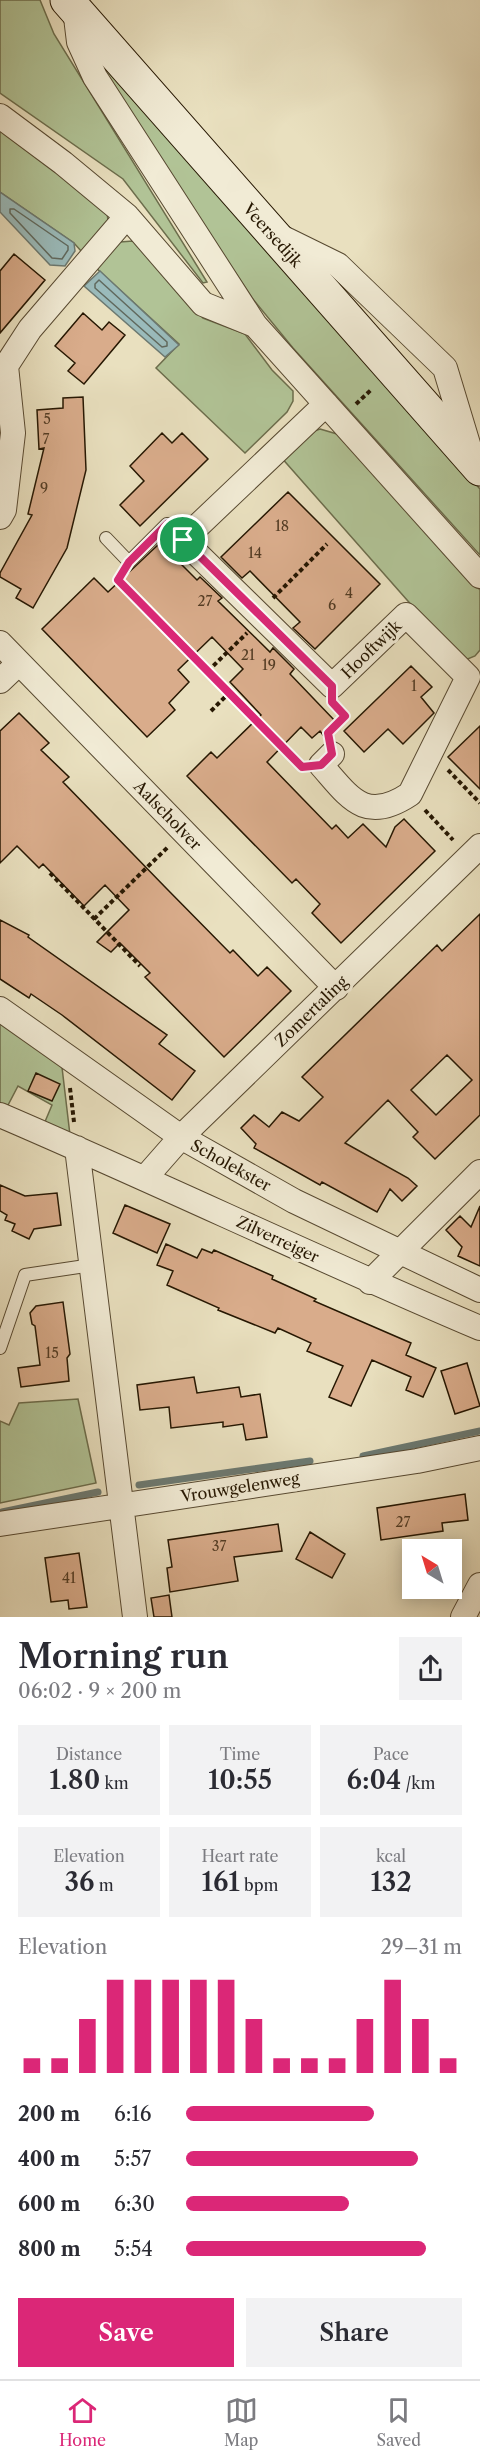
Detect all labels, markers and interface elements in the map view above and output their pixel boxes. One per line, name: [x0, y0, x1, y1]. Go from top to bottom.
street label: Veersedijk: [238, 198, 307, 272]
house number: 5: [43, 410, 51, 428]
house number: 7: [43, 430, 50, 448]
house number: 9: [40, 479, 48, 497]
pin: [157, 514, 208, 565]
house number: 18: [275, 517, 289, 535]
icon: arrive: [166, 523, 199, 556]
house number: 14: [248, 544, 262, 562]
house number: 4: [345, 584, 353, 602]
house number: 27: [198, 592, 213, 610]
house number: 6: [328, 596, 336, 614]
street label: Hooftwijk: [337, 615, 406, 683]
house number: 21: [241, 646, 255, 664]
house number: 19: [262, 656, 276, 674]
house number: 1: [411, 677, 417, 695]
street label: Aalscholver: [129, 775, 206, 854]
street label: Zomertaling: [270, 971, 352, 1051]
street label: Scholekster: [187, 1135, 275, 1195]
street label: Zilverreiger: [234, 1211, 323, 1267]
house number: 15: [45, 1344, 59, 1362]
street label: Vrouwgelenweg: [178, 1468, 301, 1506]
house number: 27: [396, 1513, 411, 1531]
house number: 37: [212, 1537, 226, 1555]
north arrow: [402, 1539, 462, 1599]
map controls: [402, 1539, 462, 1599]
house number: 41: [62, 1569, 76, 1587]
text: Morning run: [18, 1636, 229, 1677]
button: share: [399, 1637, 462, 1700]
text: 06:02 · 9 × 200 m: [18, 1679, 181, 1703]
text: Distance: [56, 1744, 122, 1764]
text: Time: [220, 1744, 260, 1764]
text: Pace: [373, 1744, 409, 1764]
text: 1.80: [49, 1764, 100, 1796]
text: 10:55: [208, 1764, 272, 1796]
text: 6:04: [346, 1764, 401, 1796]
text: km: [100, 1773, 129, 1793]
text: /km: [401, 1773, 436, 1793]
text: Elevation: [53, 1846, 125, 1866]
text: Heart rate: [201, 1846, 279, 1866]
text: kcal: [376, 1846, 406, 1866]
text: 36: [64, 1866, 94, 1898]
text: 161: [202, 1866, 240, 1898]
text: 132: [370, 1866, 412, 1898]
text: m: [94, 1875, 114, 1895]
text: bpm: [240, 1875, 279, 1895]
text: Elevation: [18, 1935, 107, 1959]
text: 29–31 m: [381, 1935, 462, 1959]
text: 200 m: [18, 2102, 80, 2126]
text: 6:16: [114, 2102, 151, 2126]
text: 400 m: [18, 2147, 80, 2171]
text: 5:57: [114, 2147, 151, 2171]
text: 600 m: [18, 2192, 80, 2216]
text: 6:30: [114, 2192, 155, 2216]
text: 800 m: [18, 2237, 81, 2261]
text: 5:54: [114, 2237, 153, 2261]
button: Save: [18, 2298, 234, 2367]
button: Share: [246, 2298, 462, 2367]
tab: Home: [59, 2394, 106, 2450]
tab: Map: [224, 2394, 258, 2450]
tab: Saved: [377, 2394, 421, 2450]

